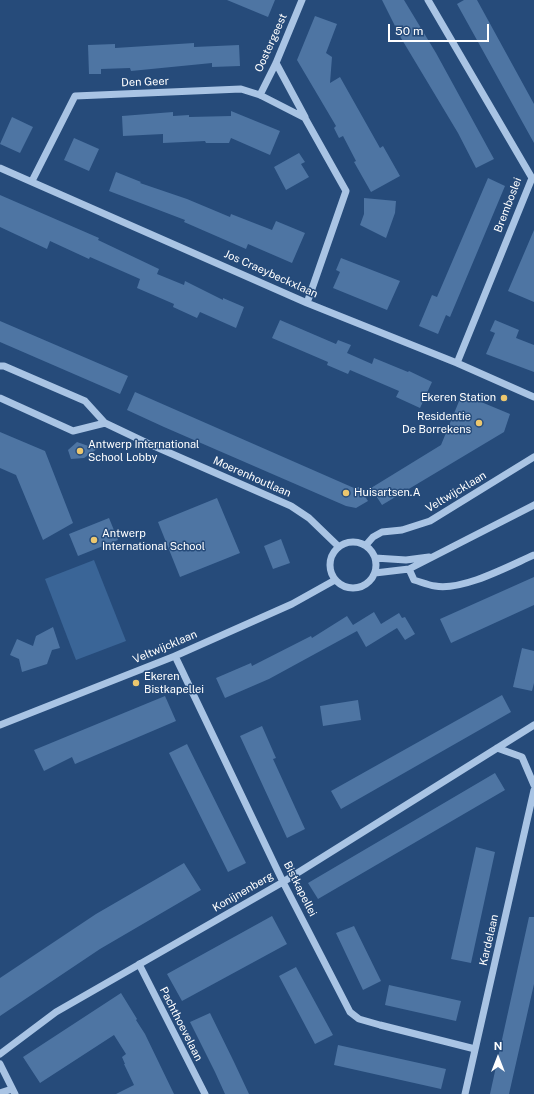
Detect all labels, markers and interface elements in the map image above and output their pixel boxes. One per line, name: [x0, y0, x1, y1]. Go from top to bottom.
street label: Oostergeest: [252, 12, 290, 74]
scale bar: [390, 16, 491, 42]
text: 50 m: [395, 24, 423, 38]
street label: Den Geer: [121, 75, 169, 89]
street label: Bremboslei: [492, 176, 524, 234]
street label: Jos Craeybeckxlaan: [222, 247, 320, 301]
place label: Ekeren Station: [421, 391, 496, 405]
marker: Ekeren Station: [499, 393, 509, 403]
place label: Residentie De Borrekens: [402, 410, 471, 436]
marker: Residentie De Borrekens: [474, 418, 484, 428]
place label: Antwerp International School Lobby: [88, 438, 199, 464]
marker: Antwerp International School Lobby: [75, 446, 85, 456]
street label: Moerenhoutlaan: [211, 454, 293, 500]
street label: Veltwijcklaan: [423, 469, 489, 515]
place label: Huisartsen.A: [354, 486, 420, 500]
marker: Huisartsen.A: [341, 488, 351, 498]
place label: Antwerp International School: [102, 527, 205, 553]
marker: Antwerp International School: [89, 535, 99, 545]
street label: Veltwijcklaan: [131, 628, 199, 666]
place label: Ekeren Bistkapellei: [144, 670, 204, 696]
marker: Ekeren Bistkapellei: [131, 678, 141, 688]
street label: Bistkapellei: [281, 859, 319, 919]
street label: Konijnenberg: [210, 869, 276, 915]
street label: Kardelaan: [477, 913, 501, 967]
street label: Pachthoevelaan: [157, 985, 205, 1063]
north arrow: [478, 1038, 518, 1078]
text: N: [494, 1040, 502, 1052]

